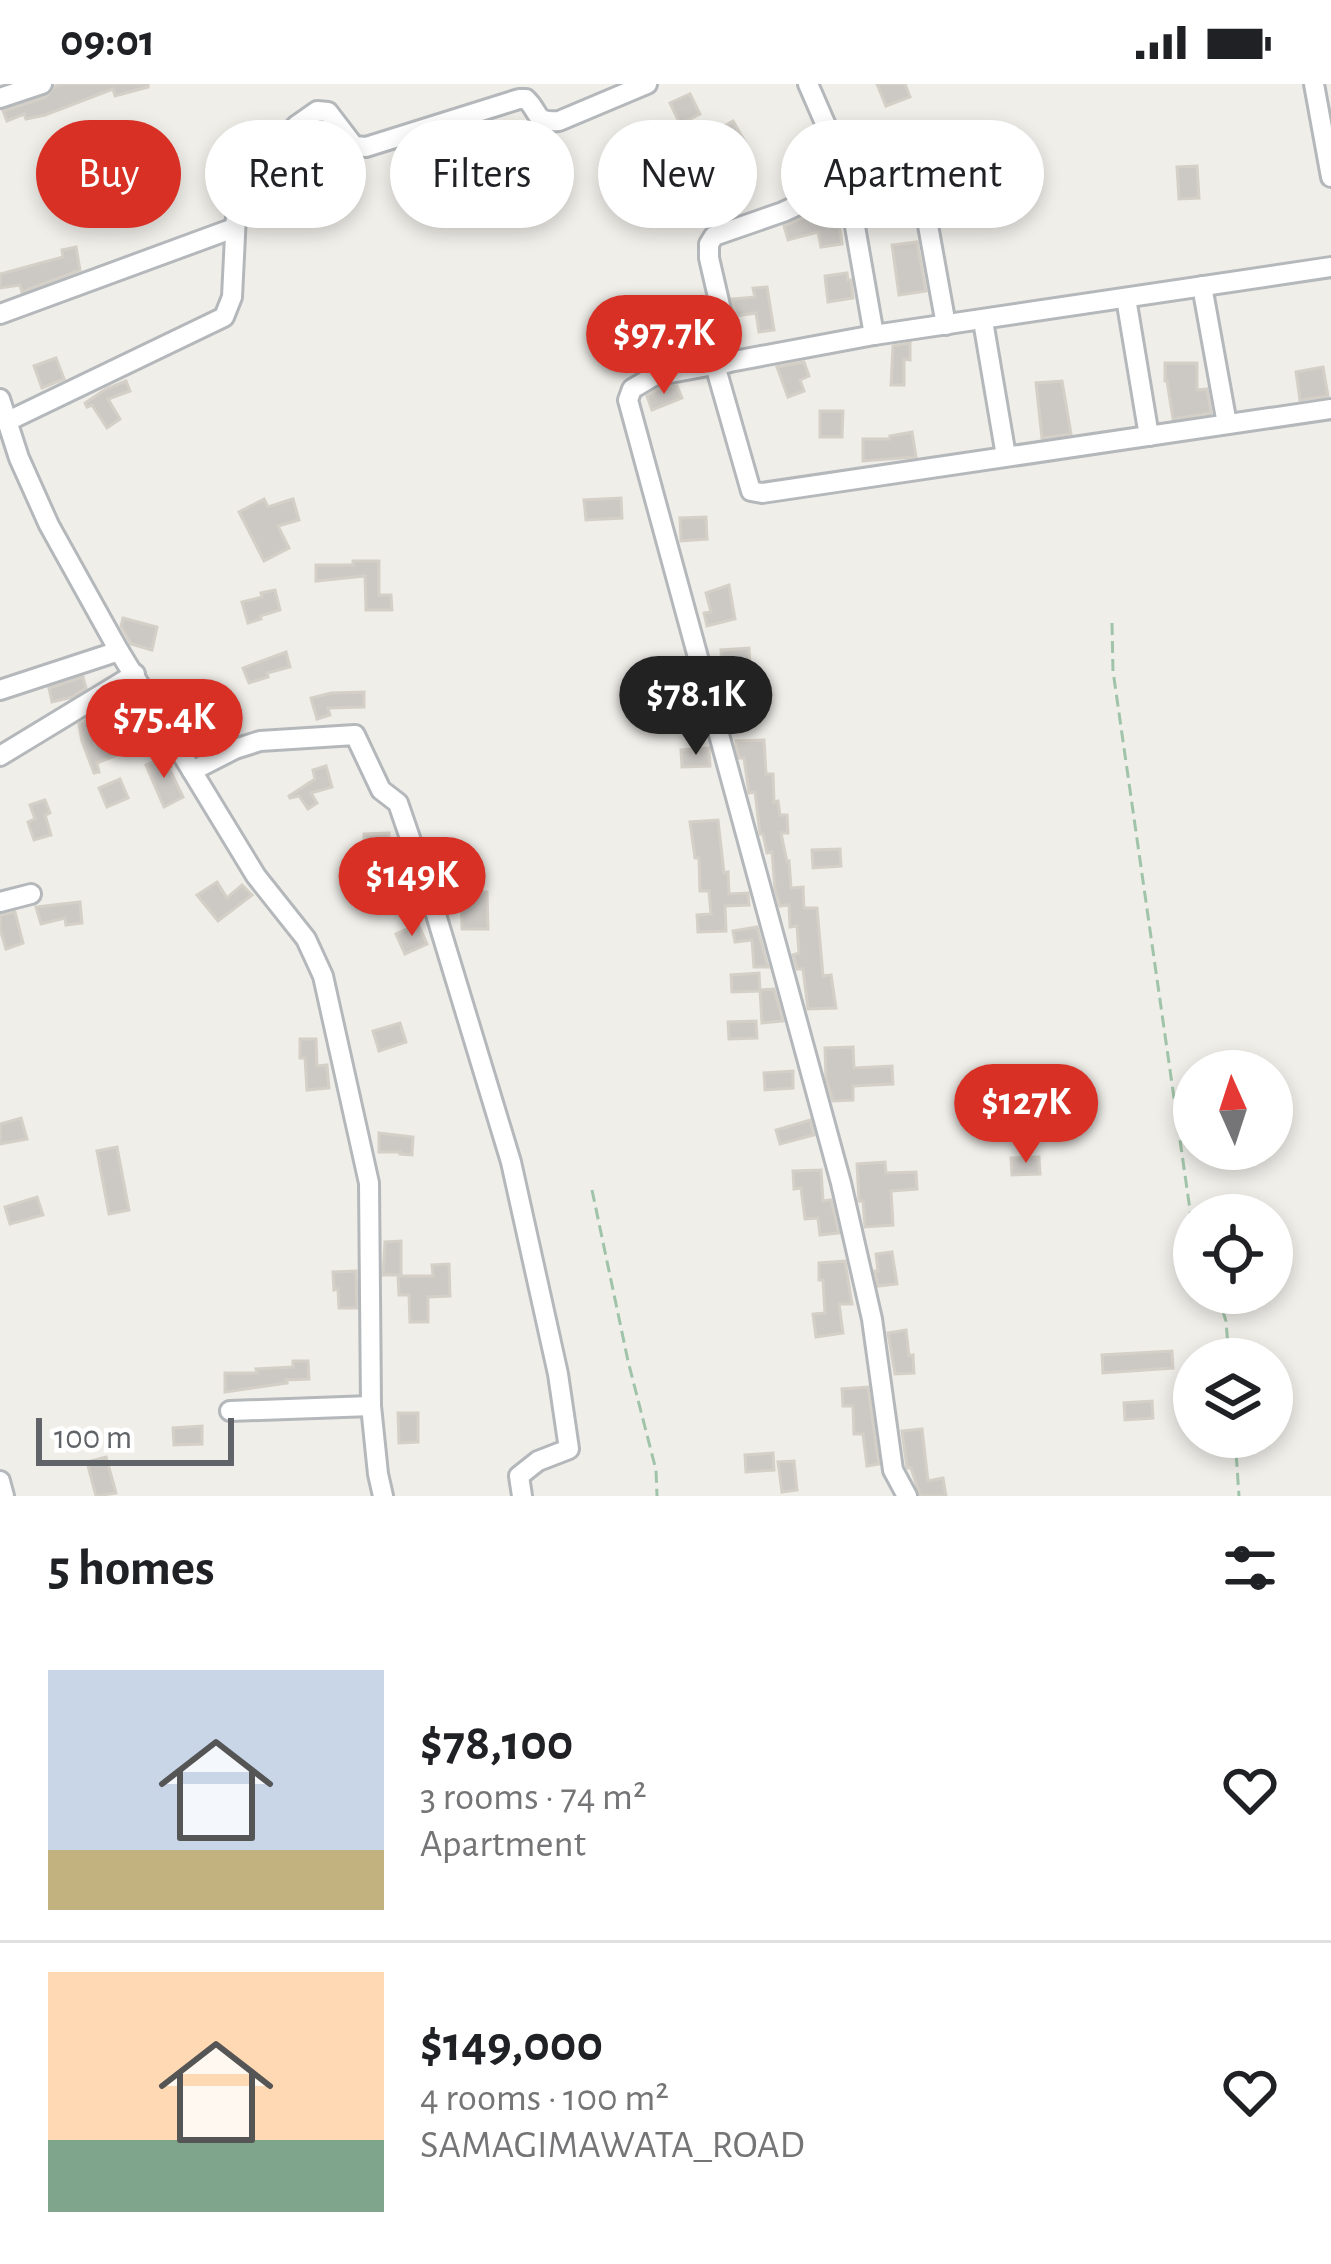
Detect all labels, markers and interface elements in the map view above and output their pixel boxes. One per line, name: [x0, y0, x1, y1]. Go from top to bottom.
text: 09:01: [60, 19, 155, 64]
chip: Buy: [36, 120, 181, 228]
chip: Rent: [205, 120, 366, 228]
chip: Filters: [390, 120, 574, 228]
chip: New: [598, 120, 757, 228]
chip: Apartment: [781, 120, 1044, 228]
pin: $97.7K: [566, 295, 762, 397]
text: $97.7K: [613, 314, 715, 353]
pin: $78.1K: [598, 656, 794, 758]
text: $78.1K: [646, 675, 746, 714]
pin: $75.4K: [66, 679, 262, 781]
text: $75.4K: [113, 698, 215, 737]
pin: $149K: [328, 837, 496, 939]
text: $149K: [366, 856, 458, 895]
north arrow: [1173, 1050, 1293, 1170]
map controls: [1173, 1050, 1293, 1458]
pin: $127K: [942, 1064, 1110, 1166]
text: $127K: [981, 1083, 1071, 1122]
button: locate: [1173, 1194, 1293, 1314]
button: layers: [1173, 1338, 1293, 1458]
scale bar: [36, 1412, 234, 1465]
text: 100 m: [54, 1422, 132, 1455]
icon: filters: [1217, 1535, 1283, 1601]
text: 5 homes: [48, 1543, 215, 1594]
icon: home: [144, 1718, 288, 1862]
text: $78,100: [420, 1718, 573, 1769]
icon: heart: [1217, 1757, 1283, 1823]
text: 3 rooms · 74 m²: [420, 1778, 647, 1817]
text: Apartment: [420, 1825, 586, 1864]
text: $149,000: [420, 2019, 603, 2070]
icon: home: [144, 2020, 288, 2164]
icon: heart: [1217, 2059, 1283, 2125]
text: 4 rooms · 100 m²: [420, 2079, 669, 2118]
text: SAMAGIMAWATA_ROAD: [420, 2126, 805, 2165]

